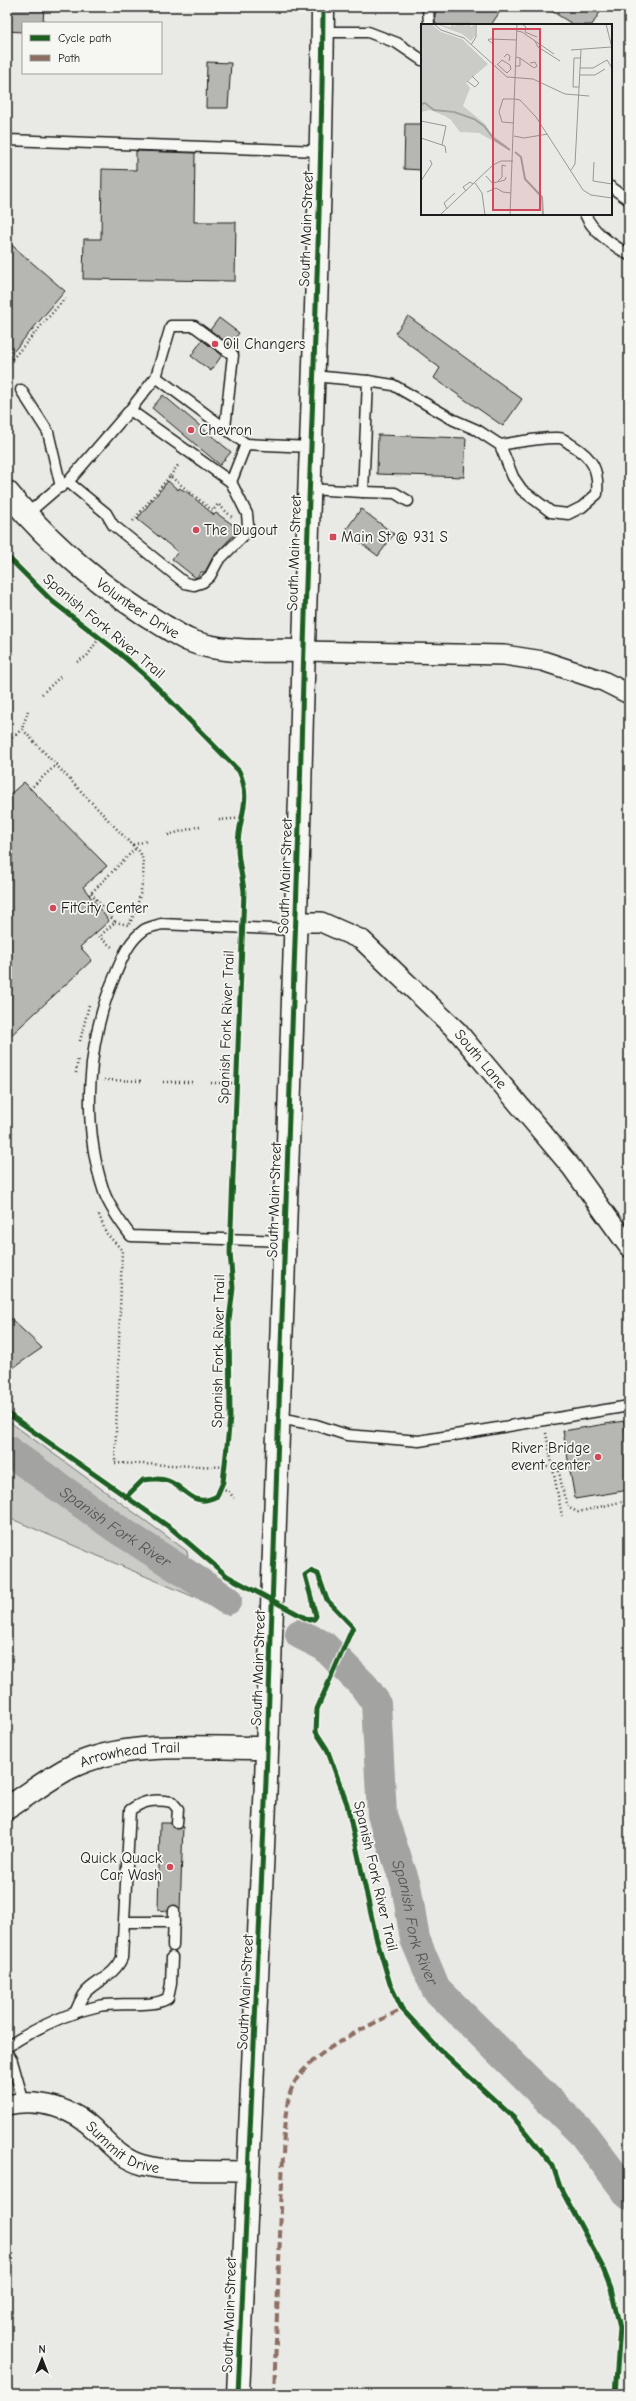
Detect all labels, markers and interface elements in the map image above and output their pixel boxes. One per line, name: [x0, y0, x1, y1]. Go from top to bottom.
legend: [22, 22, 162, 74]
inset map: [421, 24, 612, 215]
text: Cycle path: [58, 31, 111, 45]
text: Path: [58, 51, 80, 65]
street label: South Main Street: [295, 170, 317, 287]
place label: Oil Changers: [223, 335, 305, 353]
marker: Oil Changers: [210, 339, 220, 349]
place label: Chevron: [199, 421, 252, 439]
marker: Chevron: [186, 425, 196, 435]
street label: South Main Street: [283, 494, 305, 611]
place label: The Dugout: [204, 521, 278, 539]
marker: The Dugout: [191, 525, 201, 535]
place label: Main St @ 931 S: [341, 528, 448, 546]
marker: Main St @ 931 S: [328, 532, 338, 542]
street label: Spanish Fork River Trail: [39, 570, 169, 682]
street label: Volunteer Drive: [93, 574, 184, 643]
street label: South Main Street: [274, 817, 296, 934]
place label: FitCity Center: [61, 899, 148, 917]
marker: FitCity Center: [48, 903, 58, 913]
street label: Spanish Fork River Trail: [214, 950, 238, 1104]
street label: South Lane: [451, 1026, 511, 1093]
street label: South Main Street: [263, 1141, 285, 1258]
street label: Spanish Fork River Trail: [208, 1274, 228, 1428]
place label: River Bridge event center: [511, 1439, 590, 1474]
marker: River Bridge event center: [593, 1452, 603, 1462]
water label: Spanish Fork River: [56, 1483, 175, 1572]
street label: South Main Street: [247, 1609, 269, 1726]
street label: Arrowhead Trail: [77, 1738, 180, 1771]
street label: Spanish Fork River Trail: [350, 1799, 402, 1953]
place label: Quick Quack Car Wash: [80, 1849, 163, 1884]
water label: Spanish Fork River: [388, 1857, 442, 1989]
marker: Quick Quack Car Wash: [165, 1862, 175, 1872]
street label: South Main Street: [233, 1933, 257, 2050]
street label: Summit Drive: [82, 2117, 161, 2177]
street label: South Main Street: [218, 2256, 240, 2373]
north arrow: [22, 2339, 62, 2379]
text: N: [38, 2343, 46, 2356]

